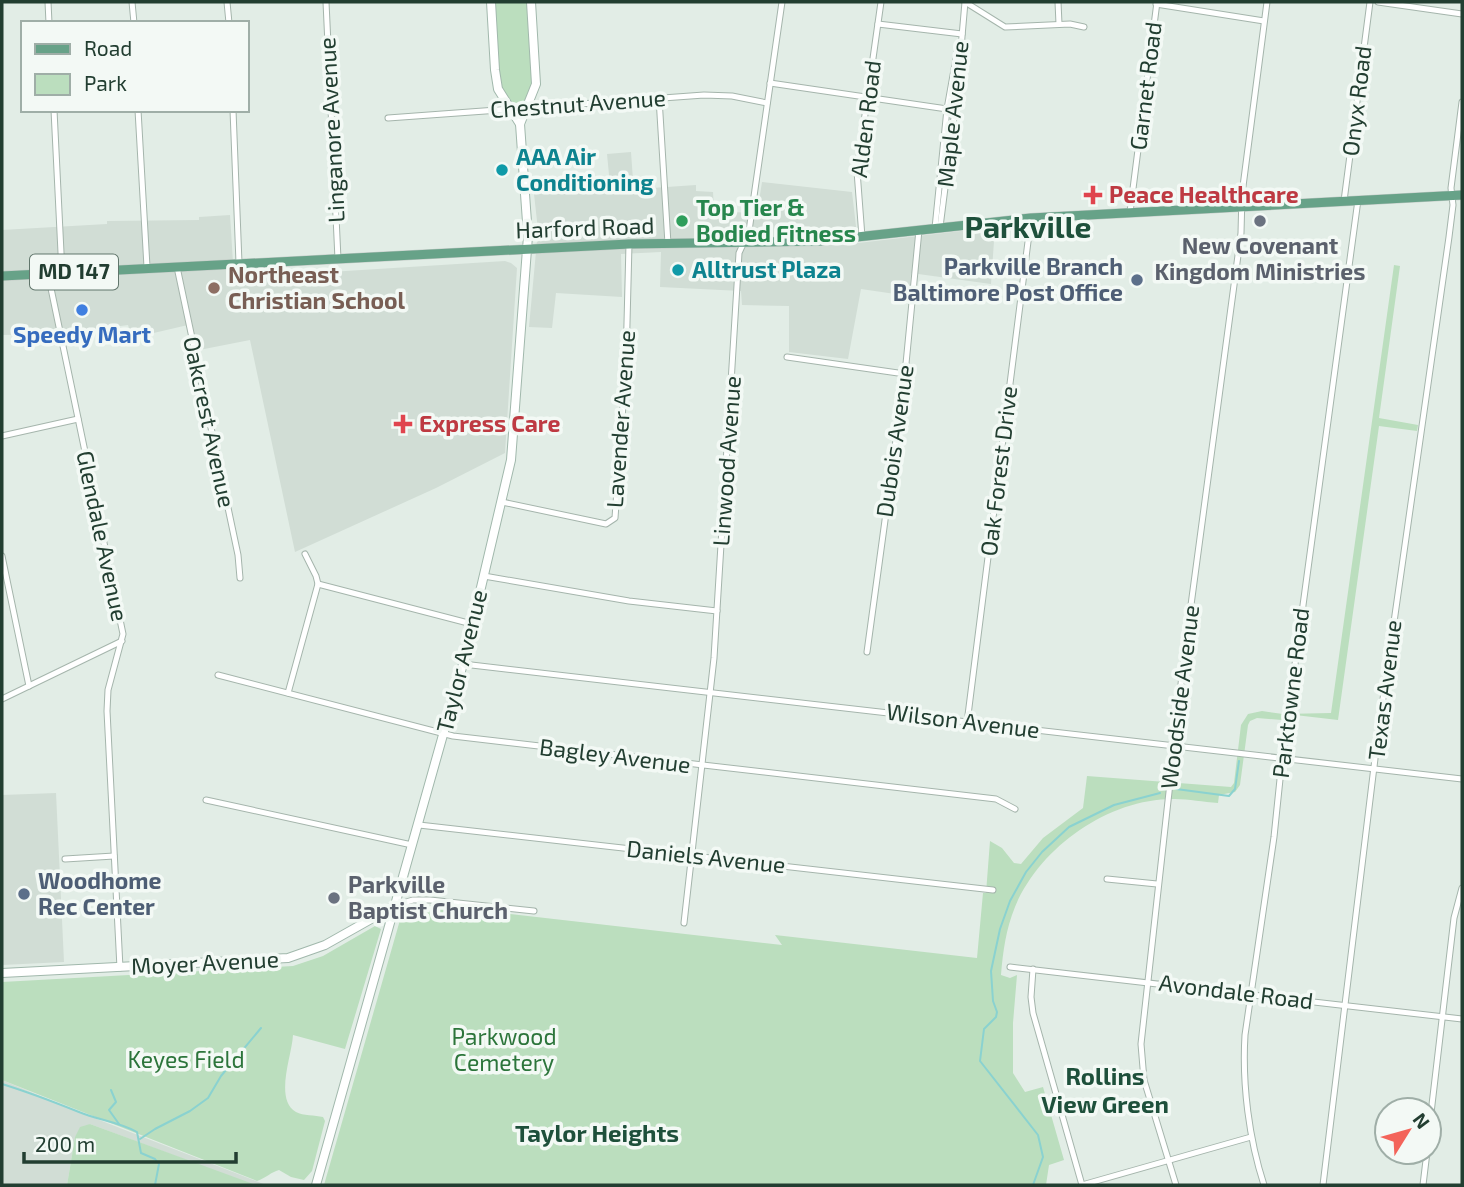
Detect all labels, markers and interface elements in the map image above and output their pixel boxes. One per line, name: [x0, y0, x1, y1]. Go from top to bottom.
street label: Garnet Road: [1123, 20, 1167, 152]
legend: [21, 21, 248, 112]
text: Road: [84, 35, 132, 60]
street label: Linganore Avenue: [312, 37, 350, 223]
street label: Maple Avenue: [930, 39, 974, 188]
street label: Onyx Road: [1335, 44, 1377, 158]
street label: Alden Road: [844, 59, 886, 179]
text: Park: [84, 70, 127, 95]
street label: Chestnut Avenue: [489, 83, 667, 123]
place label: AAA Air Conditioning: [516, 142, 654, 196]
marker: AAA Air Conditioning: [494, 162, 510, 178]
place label: Peace Healthcare: [1109, 180, 1299, 208]
marker: Peace Healthcare: [1083, 185, 1103, 205]
place label: Top Tier & Bodied Fitness: [696, 193, 856, 247]
district label: Parkville: [965, 208, 1091, 244]
street label: Harford Road: [515, 211, 655, 243]
marker: Top Tier & Bodied Fitness: [674, 213, 690, 229]
marker: New Covenant Kingdom Ministries: [1252, 213, 1268, 229]
place label: New Covenant Kingdom Ministries: [1154, 231, 1366, 285]
place label: Parkville Branch Baltimore Post Office: [893, 252, 1123, 306]
road number: MD 147: [30, 254, 118, 290]
place label: Alltrust Plaza: [692, 255, 841, 283]
place label: Northeast Christian School: [228, 260, 406, 314]
marker: Alltrust Plaza: [670, 262, 686, 278]
marker: Parkville Branch Baltimore Post Office: [1129, 272, 1145, 288]
marker: Northeast Christian School: [206, 280, 222, 296]
marker: Speedy Mart: [74, 302, 90, 318]
place label: Speedy Mart: [13, 320, 151, 348]
street label: Lavender Avenue: [600, 329, 640, 509]
street label: Oakcrest Avenue: [178, 334, 242, 510]
street label: Dubois Avenue: [869, 363, 919, 519]
street label: Linwood Avenue: [706, 375, 746, 547]
street label: Oak Forest Drive: [974, 384, 1022, 558]
place label: Express Care: [419, 409, 560, 437]
marker: Express Care: [393, 414, 413, 434]
street label: Glendale Avenue: [71, 448, 135, 624]
street label: Taylor Avenue: [430, 586, 492, 735]
street label: Woodside Avenue: [1154, 603, 1204, 791]
street label: Parktowne Road: [1266, 606, 1314, 780]
street label: Texas Avenue: [1362, 618, 1407, 762]
street label: Wilson Avenue: [885, 697, 1041, 743]
street label: Bagley Avenue: [538, 732, 692, 778]
street label: Daniels Avenue: [625, 834, 787, 878]
place label: Woodhome Rec Center: [38, 866, 162, 920]
place label: Parkville Baptist Church: [348, 870, 508, 924]
marker: Woodhome Rec Center: [16, 886, 32, 902]
marker: Parkville Baptist Church: [326, 890, 342, 906]
street label: Moyer Avenue: [130, 944, 280, 980]
street label: Avondale Road: [1157, 968, 1315, 1014]
park label: Parkwood Cemetery: [451, 1022, 557, 1076]
park label: Keyes Field: [127, 1045, 245, 1073]
district label: Rollins View Green: [1041, 1061, 1169, 1118]
north arrow: [1373, 1096, 1443, 1166]
text: N: [1409, 1108, 1435, 1133]
district label: Taylor Heights: [515, 1118, 679, 1147]
scale bar: [24, 1120, 236, 1164]
text: 200 m: [35, 1131, 95, 1156]

